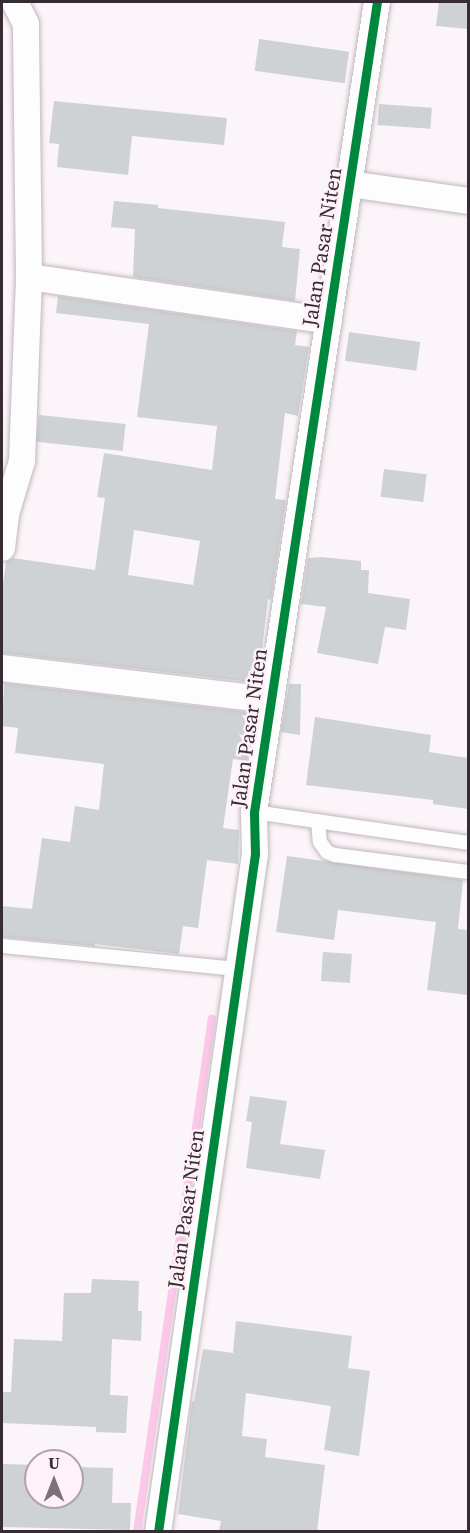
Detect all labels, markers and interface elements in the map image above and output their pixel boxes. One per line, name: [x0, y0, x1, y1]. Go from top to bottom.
street label: Jalan Pasar Niten: [297, 166, 347, 328]
street label: Jalan Pasar Niten: [225, 647, 273, 809]
street label: Jalan Pasar Niten: [162, 1128, 210, 1290]
north arrow: [24, 1449, 84, 1509]
text: U: [48, 1452, 60, 1474]

